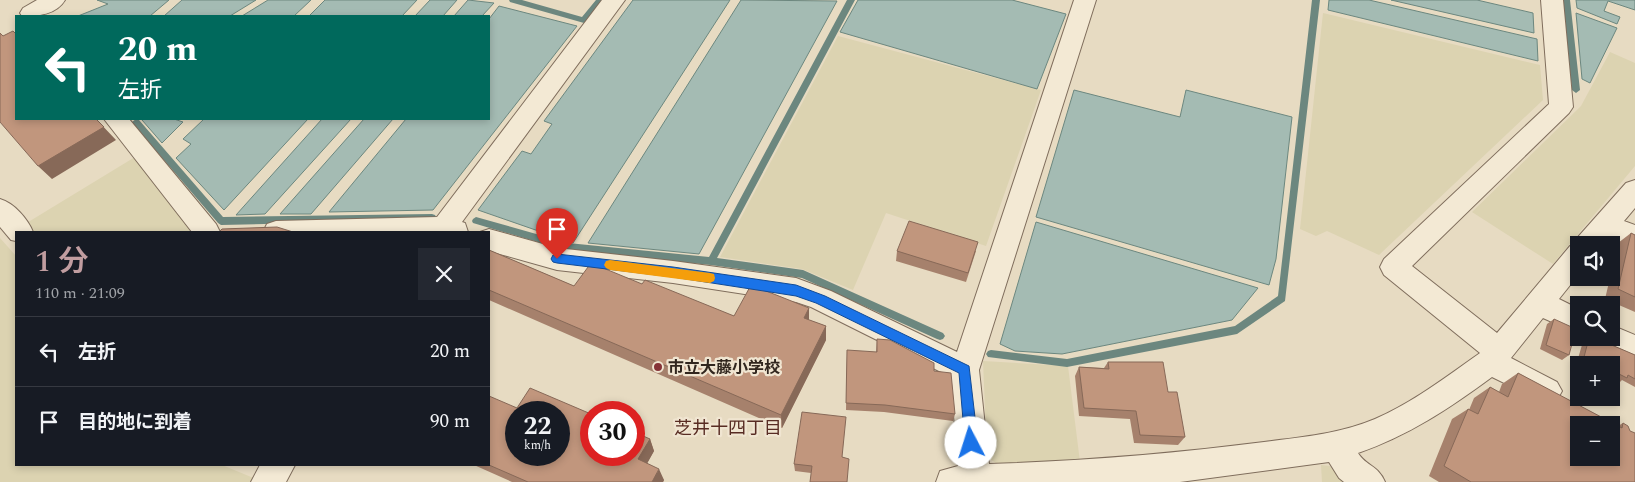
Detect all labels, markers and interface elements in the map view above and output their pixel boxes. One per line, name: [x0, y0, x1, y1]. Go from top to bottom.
text: 20 m: [118, 23, 198, 76]
icon: left: [35, 35, 100, 100]
text: 左折: [118, 74, 162, 107]
pin: [536, 208, 578, 259]
icon: arrive: [543, 215, 571, 243]
map controls: [1570, 236, 1620, 466]
button: sound: [1570, 236, 1620, 286]
text: 1 分: [35, 239, 89, 285]
button: close: [418, 248, 470, 300]
text: 110 m · 21:09: [35, 281, 125, 305]
button: search: [1570, 296, 1620, 346]
text: 20 m: [430, 337, 470, 366]
icon: left: [35, 338, 63, 366]
text: 左折: [78, 338, 116, 367]
place label: 市立大藤小学校: [668, 356, 780, 380]
button: +: [1570, 356, 1620, 406]
marker: 市立大藤小学校: [652, 361, 664, 373]
speed limit sign: 30: [580, 401, 645, 466]
text: 90 m: [430, 407, 470, 436]
icon: arrive: [35, 408, 63, 436]
text: 目的地に到着: [78, 408, 192, 437]
text: 22: [523, 408, 552, 446]
district label: 芝井十四丁目: [674, 415, 782, 442]
position arrow: [944, 416, 996, 468]
button: −: [1570, 416, 1620, 466]
text: km/h: [524, 436, 551, 455]

